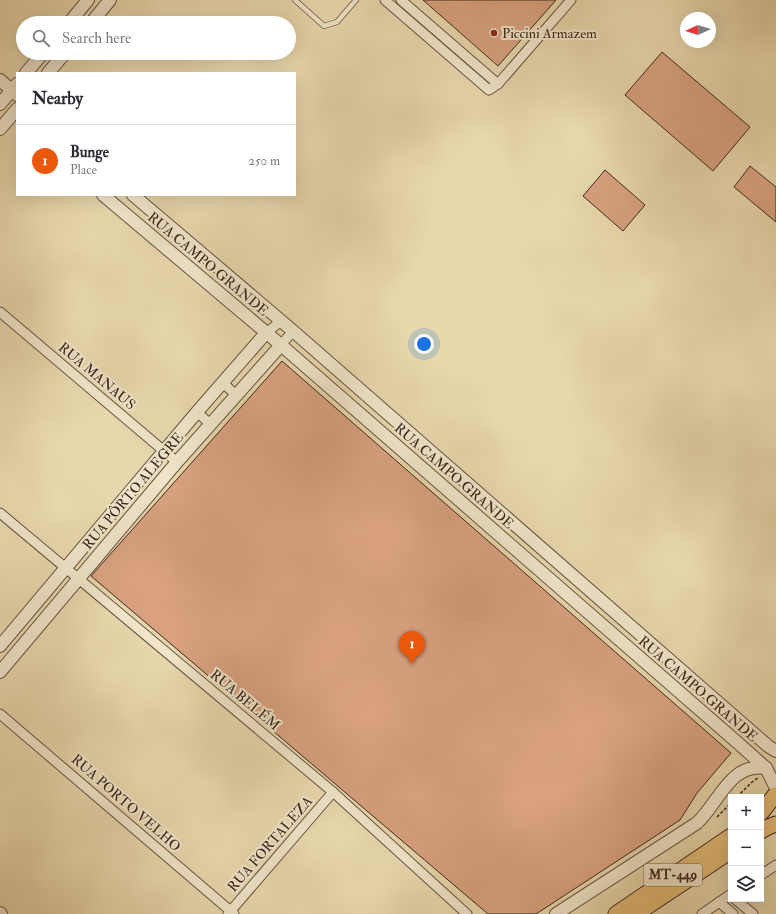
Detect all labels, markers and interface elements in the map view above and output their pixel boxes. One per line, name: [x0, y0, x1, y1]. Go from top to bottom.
north arrow: [680, 12, 716, 48]
search box: [16, 16, 296, 60]
place label: Piccini Armazem: [502, 25, 597, 42]
icon: search: [30, 27, 52, 49]
marker: Piccini Armazem: [489, 28, 499, 38]
text: Search here: [62, 29, 131, 48]
text: Nearby: [32, 88, 83, 109]
text: Bunge: [70, 143, 109, 162]
text: 1: [43, 153, 47, 169]
text: 250 m: [248, 153, 280, 169]
text: Place: [70, 162, 97, 178]
street label: RUA CAMPO GRANDE: [144, 208, 272, 320]
your location: [414, 334, 434, 354]
street label: RUA MANAUS: [55, 339, 139, 413]
street label: RUA CAMPO GRANDE: [391, 420, 517, 532]
street label: RUA PÔRTO ALEGRE: [79, 429, 187, 553]
pin: 1: [399, 631, 425, 664]
street label: RUA CAMPO GRANDE: [635, 633, 761, 745]
street label: RUA BELÉM: [207, 666, 284, 734]
street label: RUA PORTO VELHO: [68, 751, 184, 855]
street label: RUA FORTALEZA: [224, 793, 316, 895]
map controls: [728, 794, 764, 902]
button: +: [728, 794, 764, 830]
button: −: [728, 830, 764, 866]
road number: MT-449: [644, 864, 702, 886]
button: layers: [728, 866, 764, 902]

